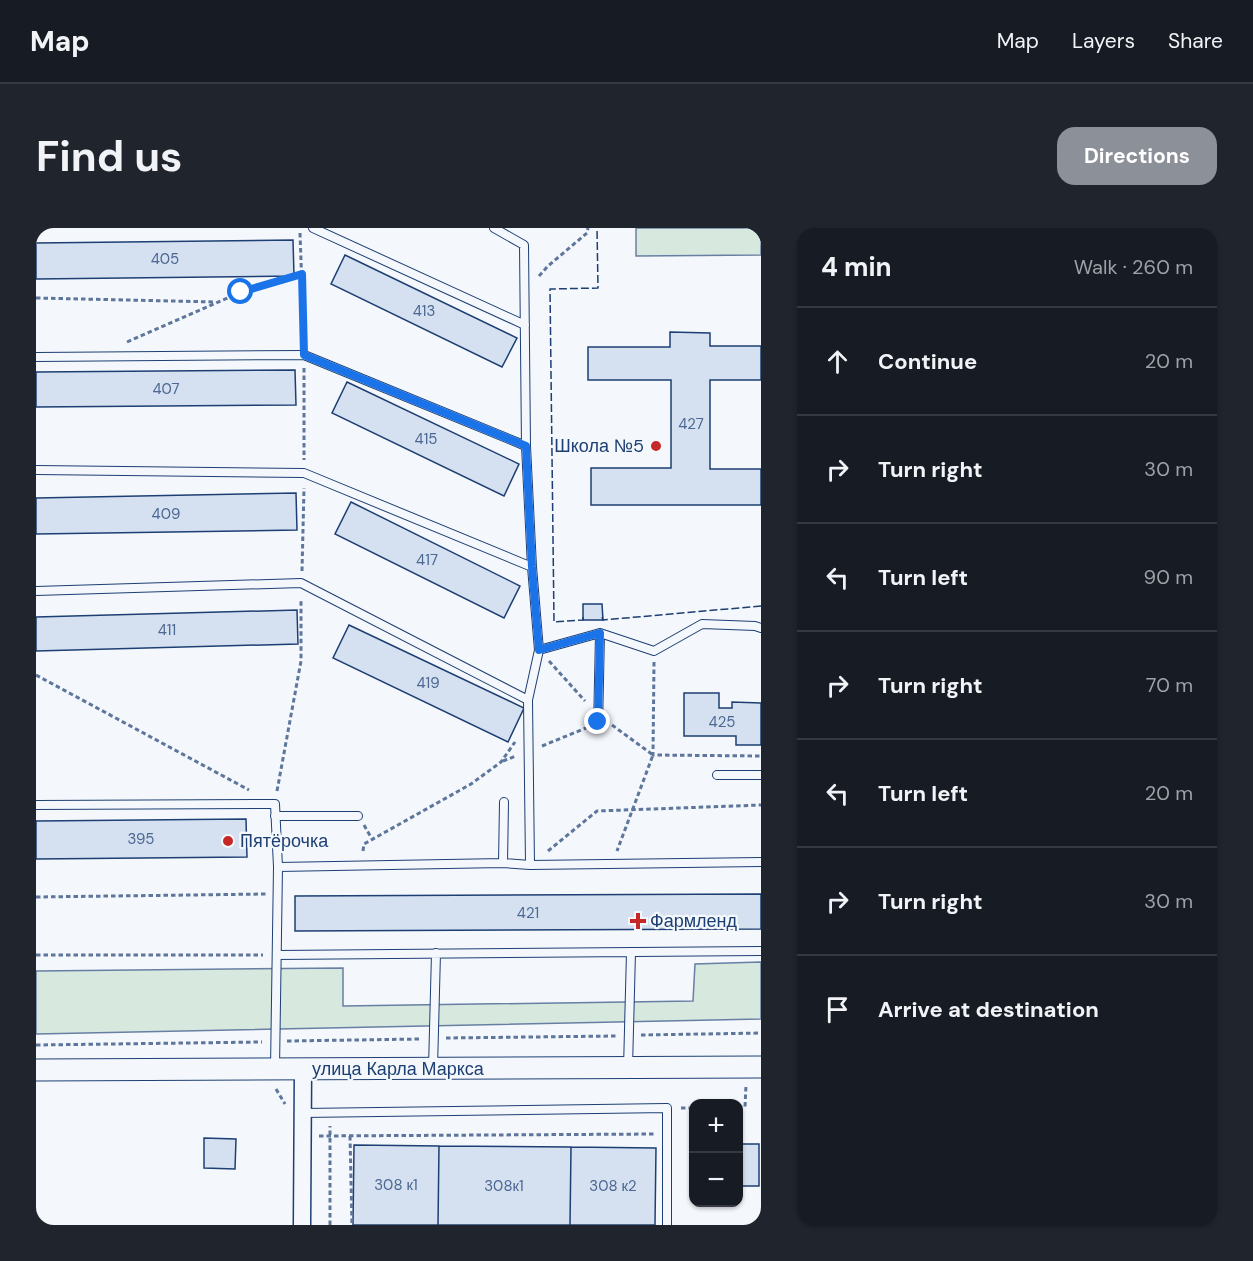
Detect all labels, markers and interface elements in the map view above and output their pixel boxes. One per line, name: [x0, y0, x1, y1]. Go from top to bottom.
text: Map: [30, 23, 90, 60]
text: Map: [997, 27, 1039, 55]
text: Layers: [1072, 27, 1135, 55]
text: Share: [1168, 27, 1223, 55]
button: Directions: [1057, 127, 1217, 185]
text: Find us: [36, 129, 182, 184]
house number: 405: [151, 249, 179, 269]
text: 4 min: [821, 250, 892, 284]
text: Walk · 260 m: [1074, 254, 1193, 280]
route start: [227, 278, 253, 304]
house number: 413: [413, 301, 435, 321]
icon: ahead: [821, 345, 854, 378]
text: Continue: [878, 347, 977, 376]
text: 20 m: [1145, 348, 1193, 374]
house number: 407: [152, 379, 180, 399]
house number: 427: [678, 414, 704, 434]
house number: 415: [415, 429, 437, 449]
place label: Школа №5: [554, 434, 644, 458]
marker: Школа №5: [649, 439, 663, 453]
icon: right: [821, 453, 854, 486]
text: Turn right: [878, 455, 983, 484]
text: 30 m: [1144, 456, 1193, 482]
house number: 409: [152, 504, 180, 524]
house number: 417: [416, 550, 438, 570]
icon: left: [821, 561, 854, 594]
text: Turn left: [878, 563, 968, 592]
text: 90 m: [1144, 564, 1193, 590]
house number: 411: [158, 620, 176, 640]
icon: right: [821, 669, 854, 702]
text: Turn right: [878, 671, 983, 700]
text: 70 m: [1146, 672, 1193, 698]
house number: 419: [416, 673, 440, 693]
route end: [584, 708, 610, 734]
house number: 425: [709, 712, 735, 732]
icon: left: [821, 777, 854, 810]
text: Turn left: [878, 779, 968, 808]
text: 20 m: [1145, 780, 1193, 806]
house number: 395: [127, 829, 155, 849]
place label: Пятёрочка: [240, 829, 329, 853]
marker: Пятёрочка: [221, 834, 235, 848]
icon: right: [821, 885, 854, 918]
text: Turn right: [878, 887, 983, 916]
text: 30 m: [1144, 888, 1193, 914]
house number: 421: [517, 903, 539, 923]
place label: Фармленд: [650, 909, 738, 933]
marker: Фармленд: [631, 914, 645, 928]
icon: arrive: [821, 993, 854, 1026]
text: Arrive at destination: [878, 995, 1099, 1024]
street label: улица Карла Маркса: [312, 1057, 485, 1081]
map controls: [689, 1099, 743, 1207]
button: +: [689, 1099, 743, 1153]
button: −: [689, 1153, 743, 1207]
house number: 308 к1: [374, 1175, 418, 1195]
house number: 308к1: [484, 1176, 524, 1196]
house number: 308 к2: [589, 1176, 637, 1196]

